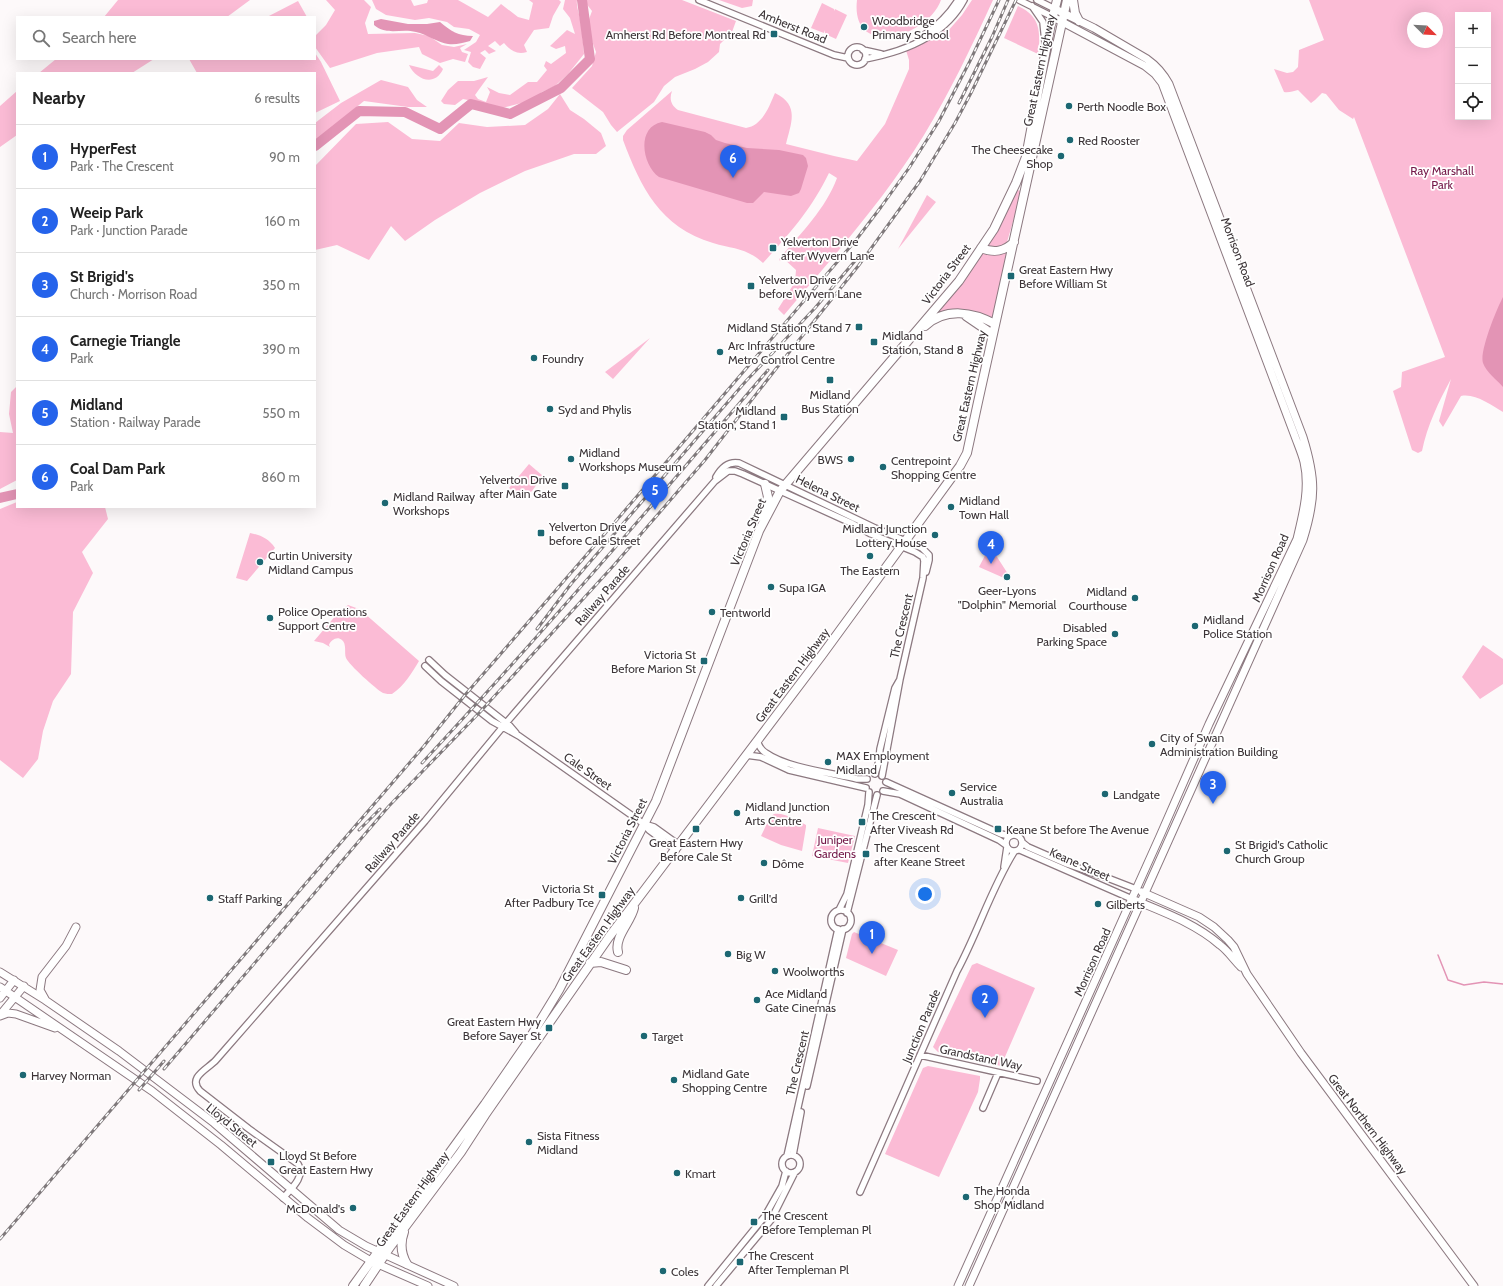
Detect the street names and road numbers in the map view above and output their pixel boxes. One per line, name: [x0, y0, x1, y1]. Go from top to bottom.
street label: Amherst Road: [757, 6, 829, 46]
street label: Great Eastern Highway: [1020, 12, 1058, 128]
street label: Morrison Road: [1218, 215, 1258, 289]
street label: Victoria Street: [918, 241, 974, 307]
street label: Great Eastern Highway: [949, 329, 989, 443]
street label: Helena Street: [794, 471, 862, 515]
street label: Victoria Street: [727, 496, 769, 568]
street label: Morrison Road: [1248, 531, 1292, 605]
street label: Railway Parade: [571, 561, 633, 629]
street label: The Crescent: [886, 592, 916, 660]
street label: Great Eastern Highway: [752, 625, 832, 725]
street label: Cale Street: [561, 749, 615, 793]
street label: Victoria Street: [604, 795, 650, 867]
street label: Railway Parade: [361, 808, 423, 876]
street label: Keane Street: [1047, 844, 1113, 884]
street label: Great Eastern Highway: [558, 883, 638, 985]
street label: Morrison Road: [1070, 925, 1114, 999]
street label: Junction Parade: [898, 987, 943, 1066]
street label: The Crescent: [782, 1029, 812, 1097]
street label: Grandstand Way: [938, 1041, 1024, 1073]
street label: Great Northern Highway: [1325, 1071, 1411, 1177]
street label: Lloyd Street: [203, 1100, 261, 1150]
street label: Great Eastern Highway: [372, 1148, 452, 1250]

